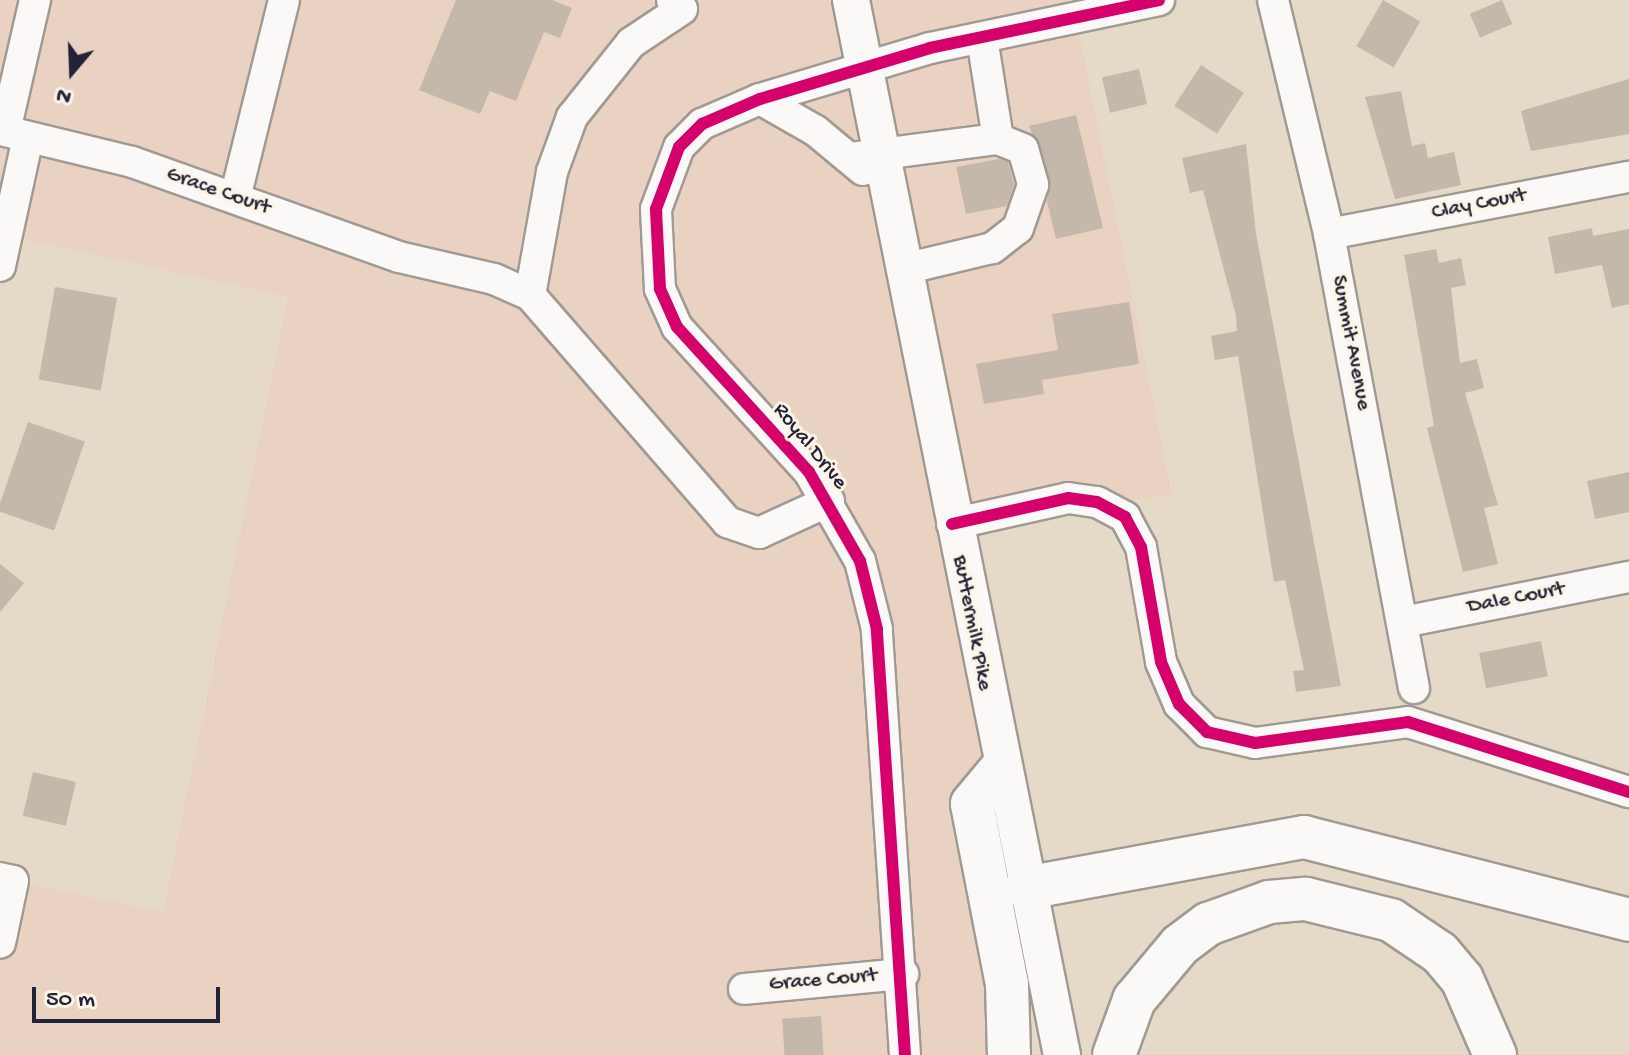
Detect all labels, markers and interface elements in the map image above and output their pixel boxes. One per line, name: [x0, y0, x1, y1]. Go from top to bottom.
north arrow: [32, 32, 112, 112]
text: N: [53, 80, 75, 109]
street label: Grace Court: [162, 162, 274, 222]
street label: Clay Court: [1430, 183, 1528, 227]
street label: Summit Avenue: [1324, 273, 1376, 413]
street label: Royal Drive: [766, 398, 852, 496]
street label: Buttermilk Pike: [945, 553, 997, 693]
street label: Dale Court: [1465, 577, 1567, 621]
street label: Grace Court: [768, 963, 878, 999]
scale bar: [36, 971, 224, 1021]
text: 50 m: [46, 986, 95, 1015]

